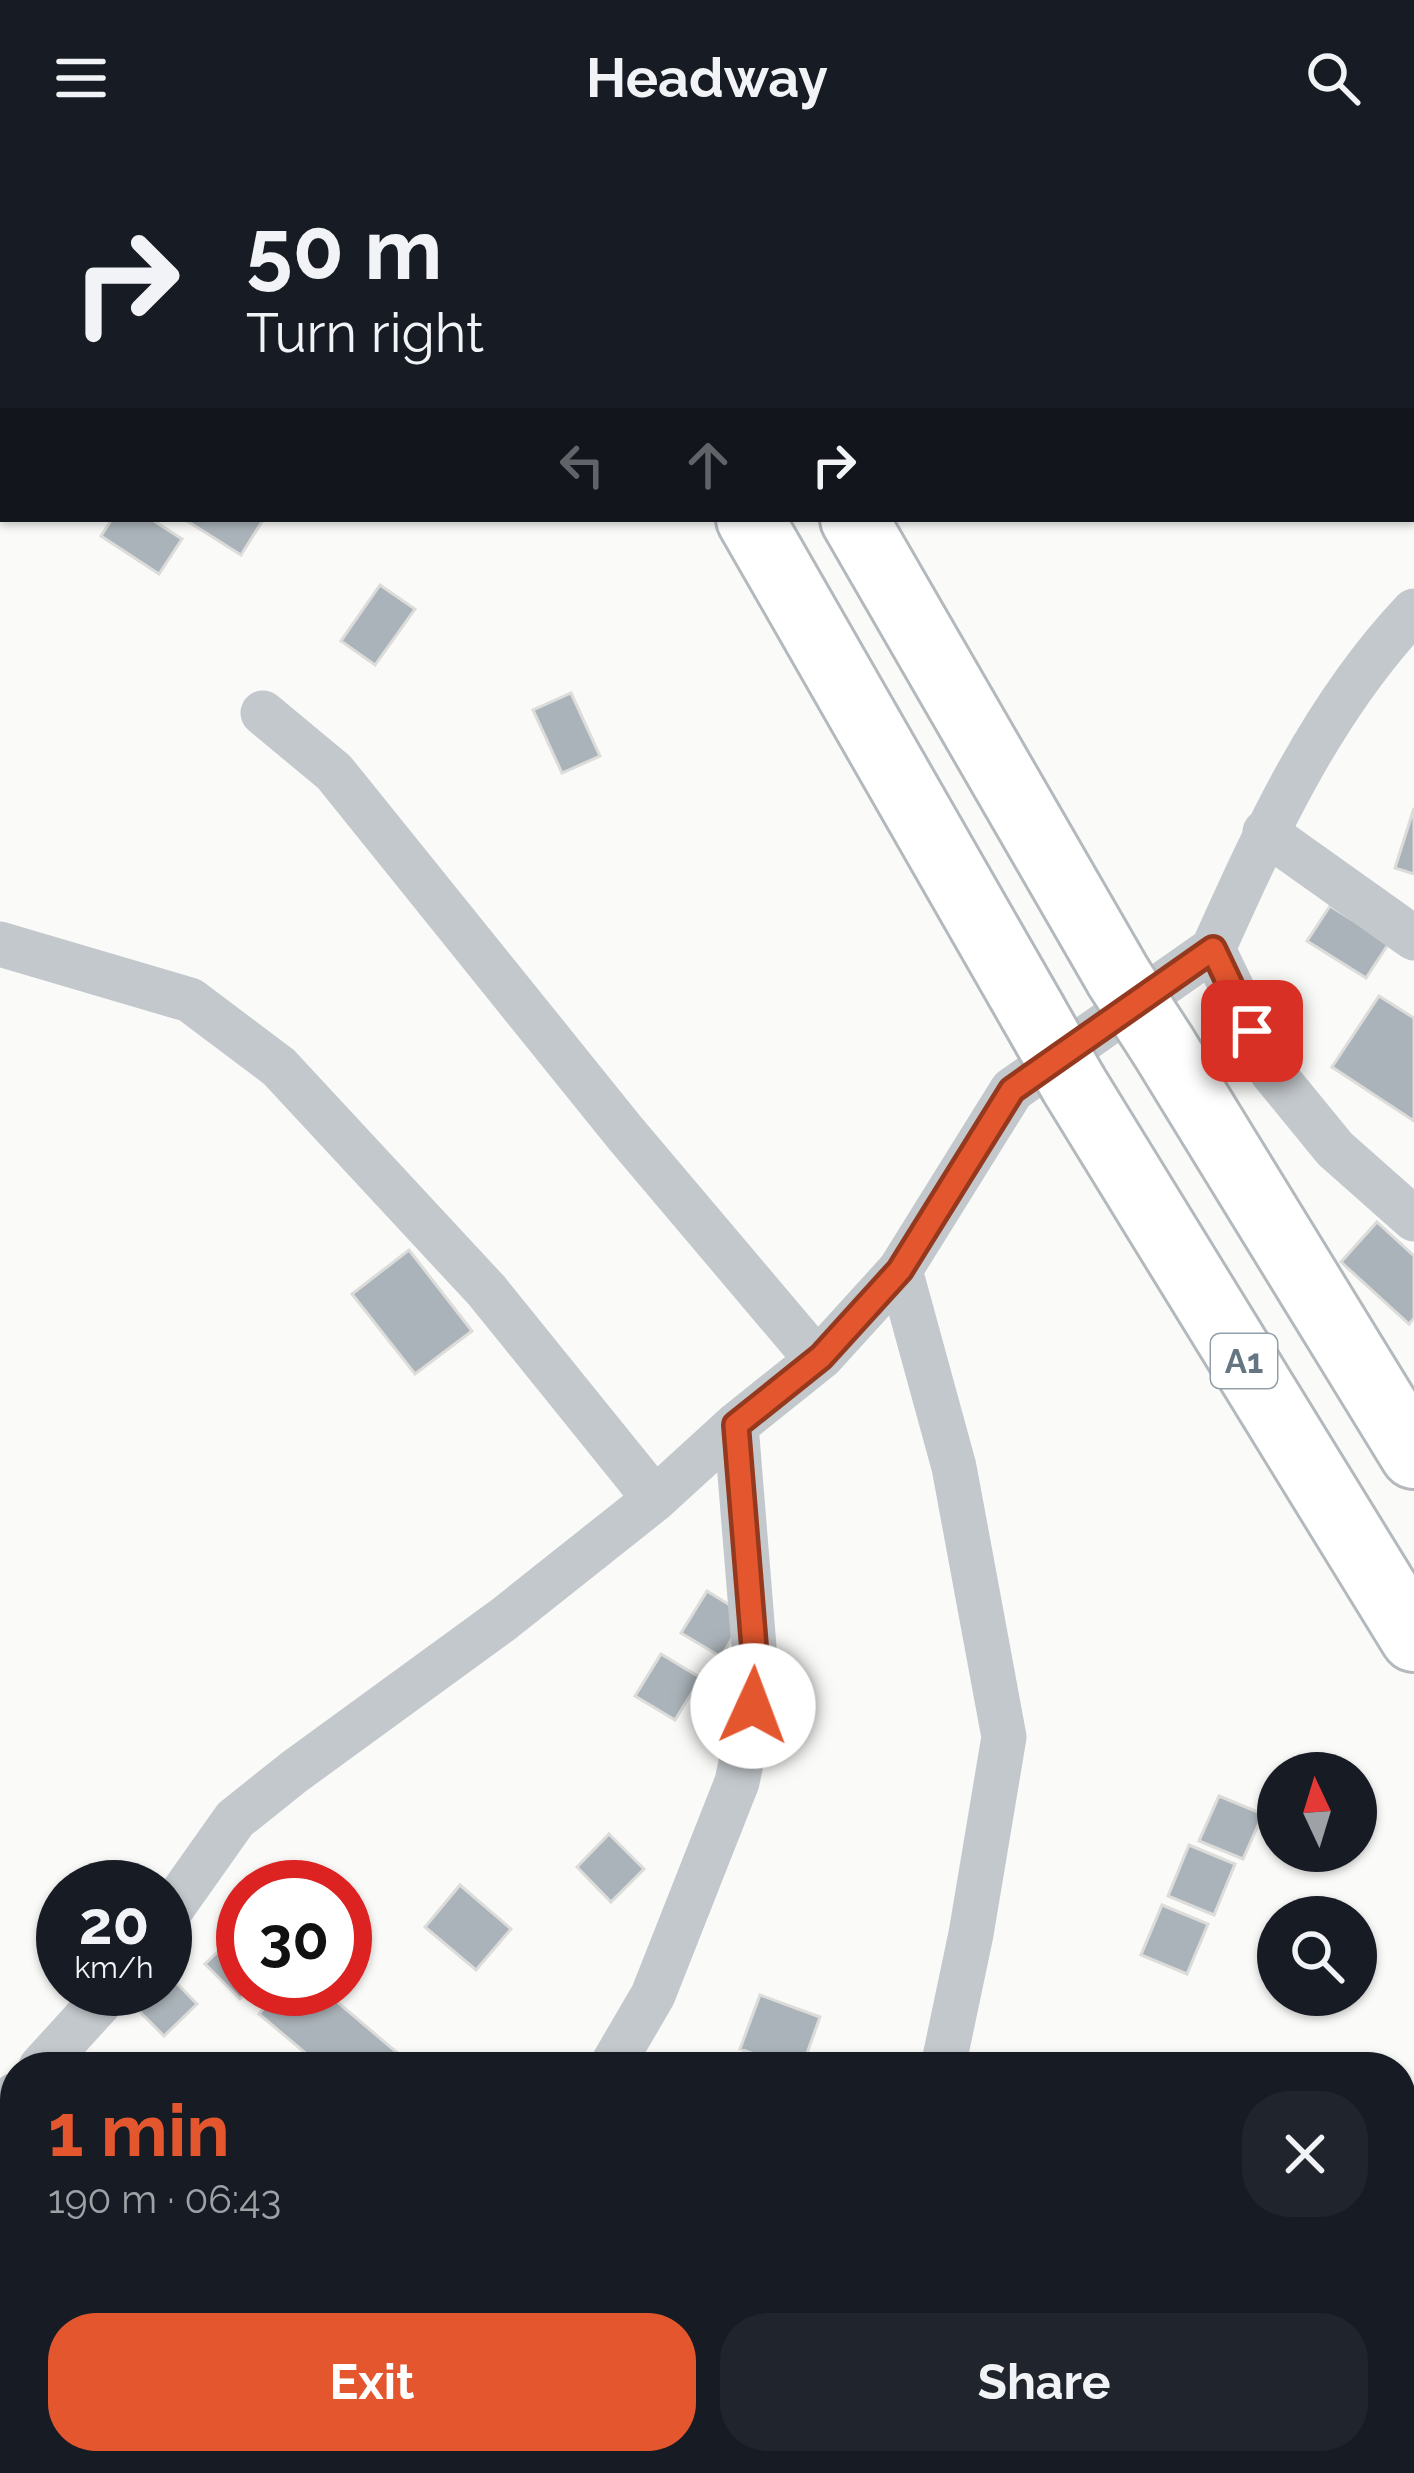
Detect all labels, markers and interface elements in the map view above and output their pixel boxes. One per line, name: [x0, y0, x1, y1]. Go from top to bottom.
icon: menu: [48, 45, 114, 111]
icon: search: [1300, 45, 1366, 111]
text: Headway: [586, 46, 828, 110]
text: 50 m: [246, 200, 442, 299]
icon: right: [48, 204, 204, 360]
text: Turn right: [246, 301, 484, 365]
icon: left: [549, 432, 615, 498]
icon: ahead: [675, 432, 741, 498]
icon: right: [801, 432, 867, 498]
pin: [1201, 980, 1303, 1082]
icon: arrive: [1219, 998, 1285, 1064]
road number: A1: [1211, 1334, 1277, 1388]
position arrow: [690, 1643, 816, 1769]
north arrow: [1257, 1752, 1377, 1872]
map controls: [1257, 1752, 1377, 2016]
speed limit sign: 30: [216, 1860, 372, 2016]
text: 20: [79, 1888, 149, 1958]
button: search: [1257, 1896, 1377, 2016]
text: km/h: [74, 1950, 154, 1985]
text: 1 min: [48, 2088, 230, 2173]
button: close: [1242, 2091, 1368, 2217]
text: 190 m · 06:43: [48, 2176, 281, 2222]
button: Exit: [48, 2313, 696, 2451]
button: Share: [720, 2313, 1368, 2451]

